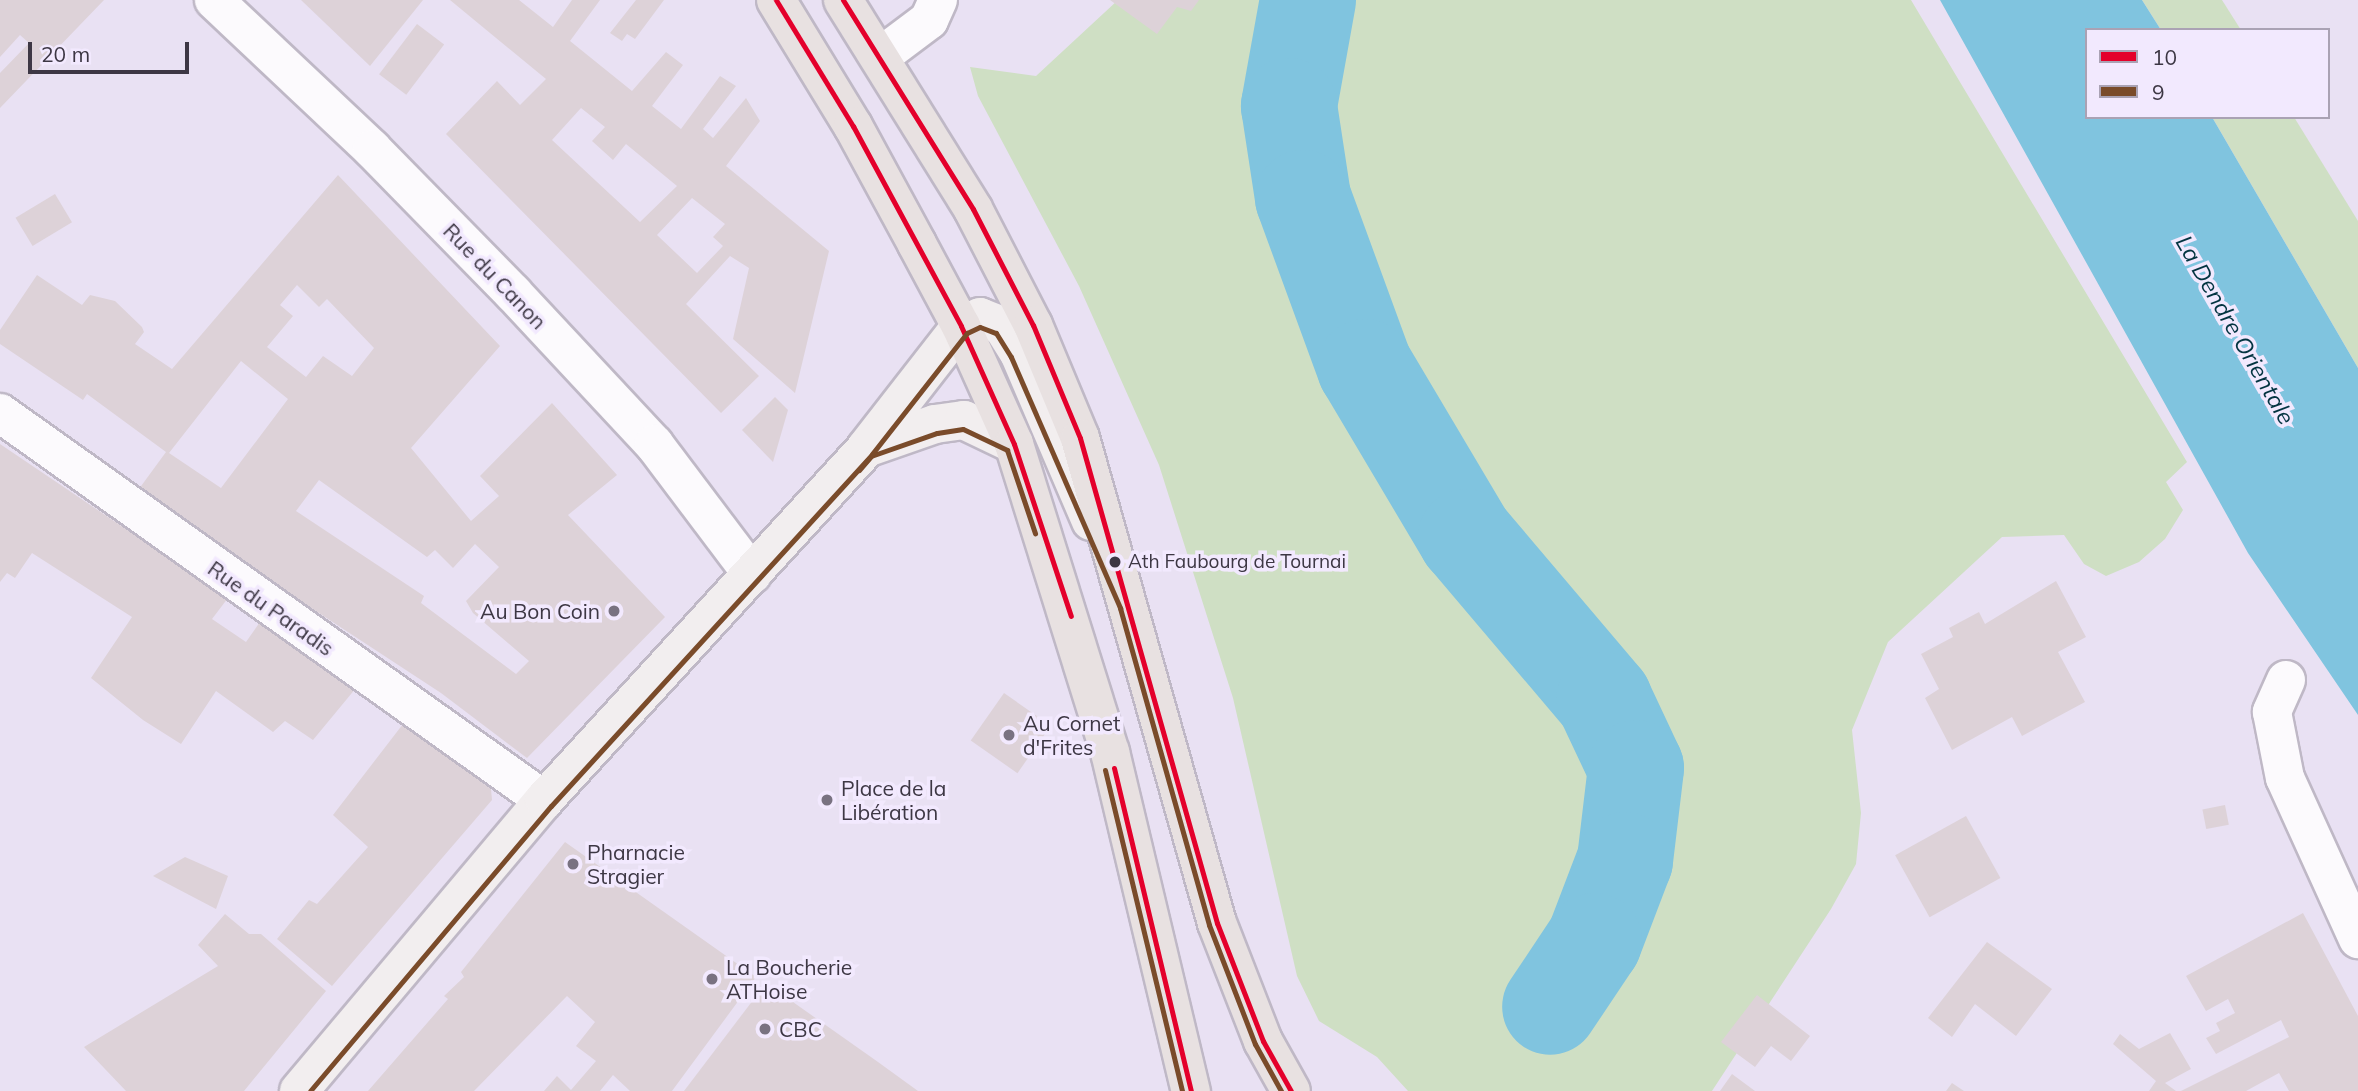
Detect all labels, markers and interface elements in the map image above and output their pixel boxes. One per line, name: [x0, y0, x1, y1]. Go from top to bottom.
scale bar: [32, 28, 192, 72]
legend: [2085, 28, 2330, 119]
text: 20 m: [41, 41, 90, 67]
text: 10: [2152, 44, 2177, 70]
text: 9: [2152, 79, 2165, 105]
street label: Rue du Canon: [438, 218, 552, 334]
water label: La Dendre Orientale: [2170, 231, 2300, 429]
place label: Ath Faubourg de Tournai: [1128, 551, 1346, 573]
street label: Rue du Paradis: [203, 555, 339, 661]
marker: Ath Faubourg de Tournai: [1108, 555, 1122, 569]
place label: Au Bon Coin: [480, 598, 600, 624]
marker: Au Bon Coin: [606, 603, 622, 619]
place label: Au Cornet d'Frites: [1023, 710, 1120, 760]
marker: Au Cornet d'Frites: [1001, 727, 1017, 743]
place label: Place de la Libération: [841, 775, 946, 825]
marker: Place de la Libération: [819, 792, 835, 808]
place label: Pharnacie Stragier: [587, 839, 685, 889]
marker: Pharnacie Stragier: [565, 856, 581, 872]
place label: La Boucherie ATHoise: [726, 954, 852, 1004]
marker: La Boucherie ATHoise: [704, 971, 720, 987]
place label: CBC: [779, 1016, 822, 1042]
marker: CBC: [757, 1021, 773, 1037]

